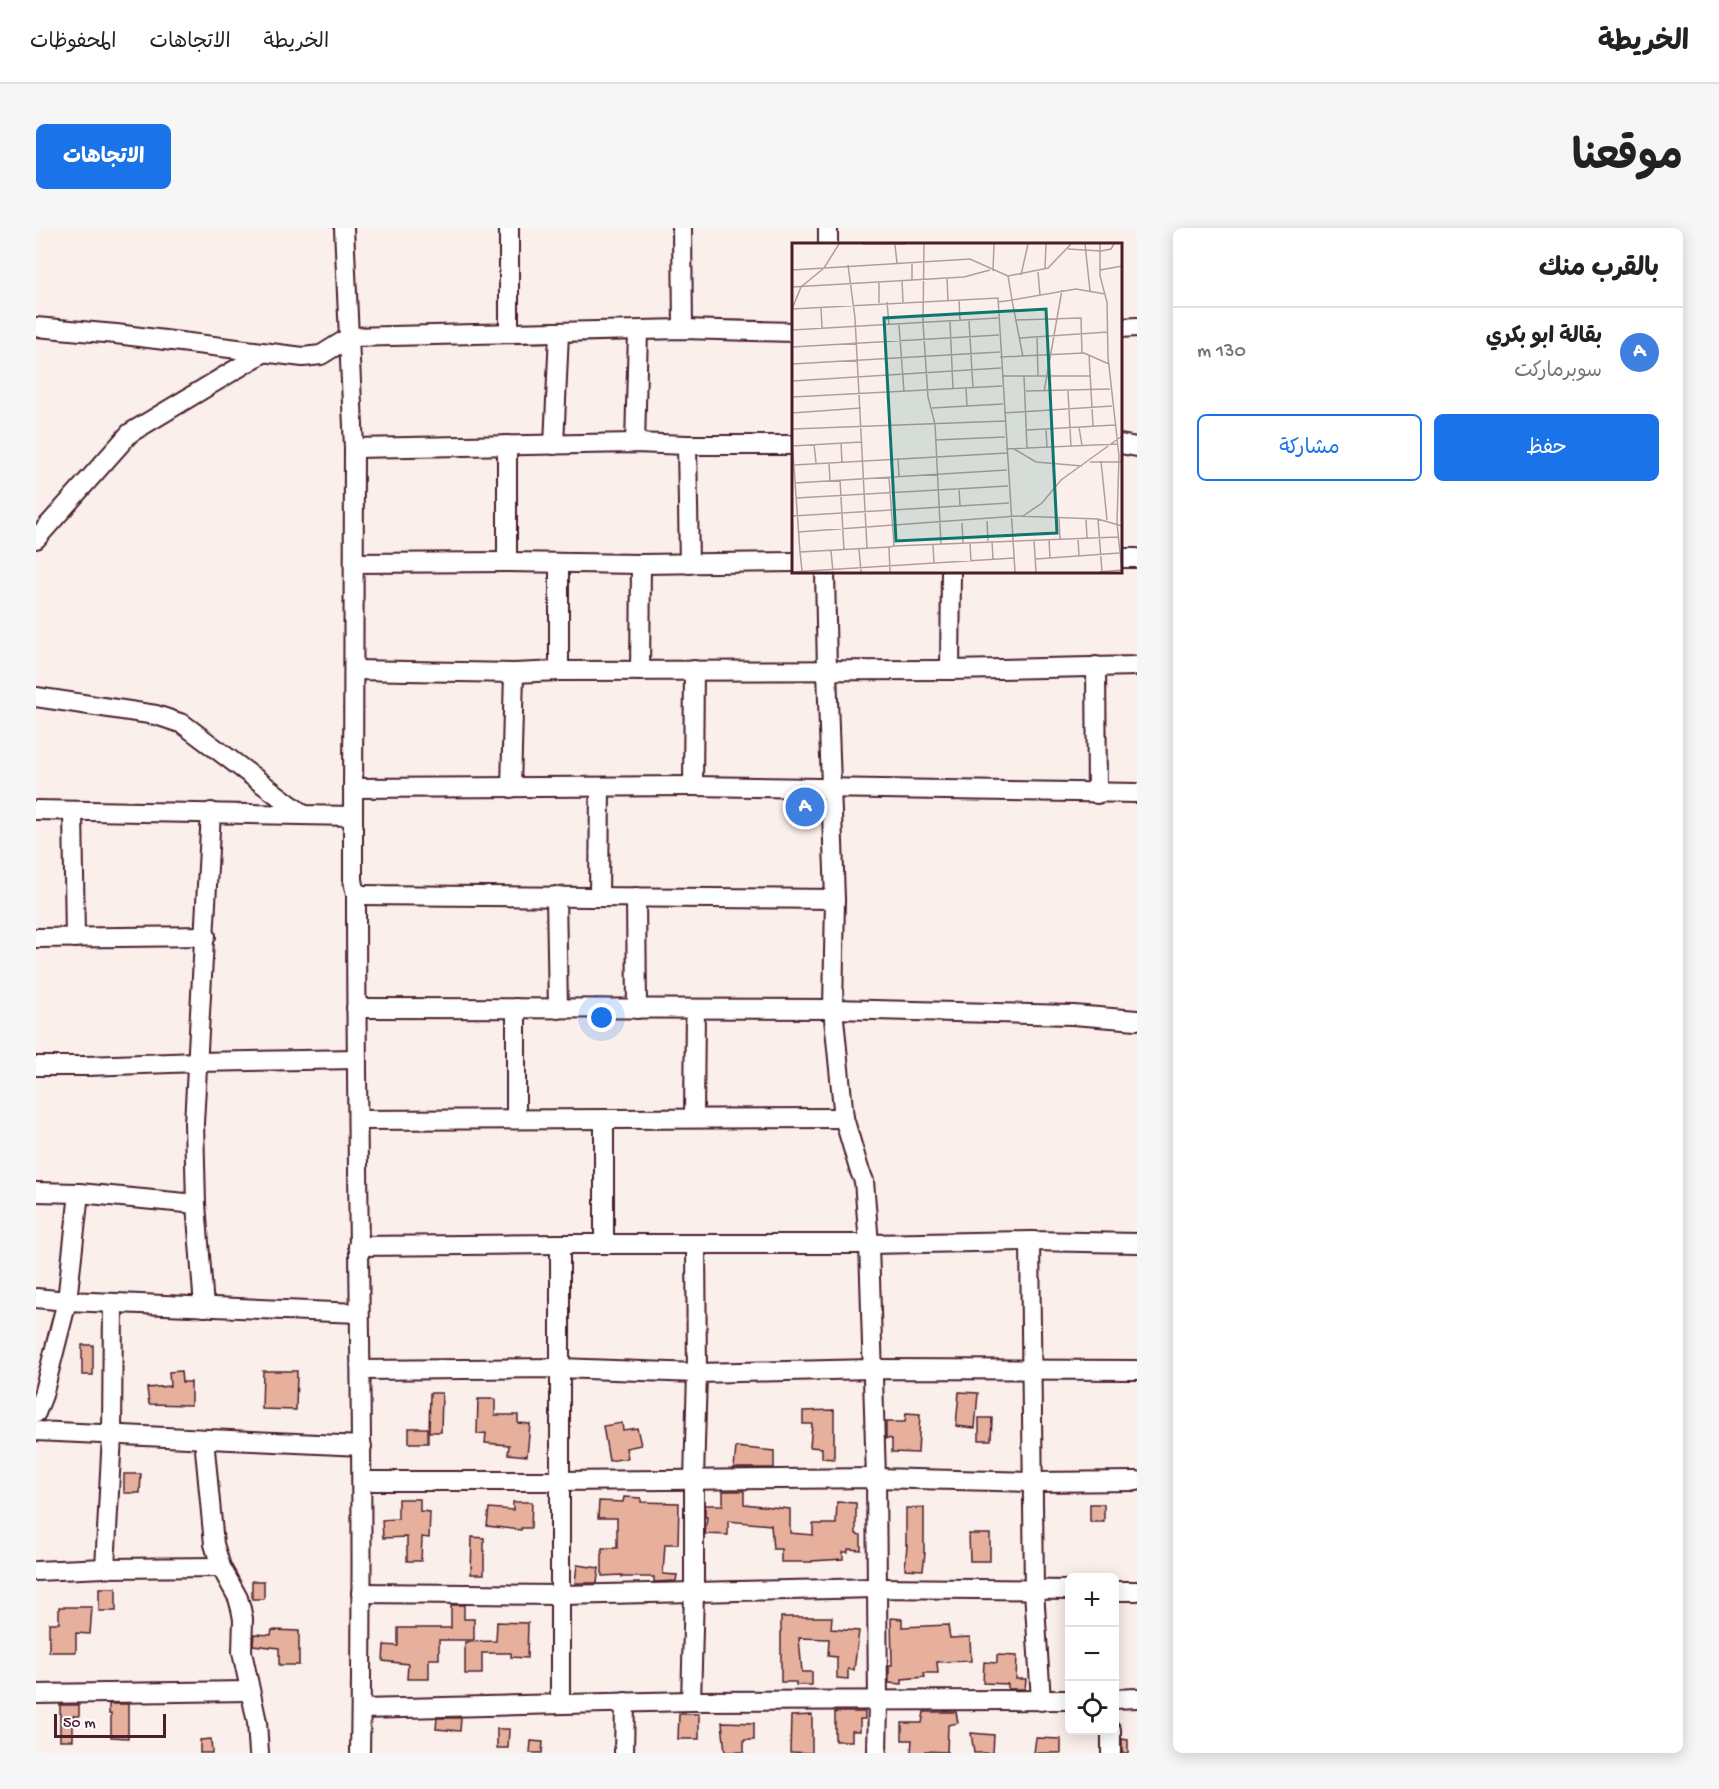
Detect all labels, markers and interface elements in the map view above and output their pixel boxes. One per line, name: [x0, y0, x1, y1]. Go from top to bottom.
text: الخريطة: [1598, 27, 1689, 60]
text: المحفوظات: [30, 31, 116, 56]
text: الاتجاهات: [149, 31, 231, 56]
text: الخريطة: [264, 31, 329, 56]
button: الاتجاهات: [36, 124, 171, 189]
text: موقعنا: [1572, 136, 1683, 185]
inset map: [792, 243, 1122, 573]
text: بالقرب منك: [1539, 255, 1659, 286]
text: بقالة ابو بكري: [1486, 325, 1602, 351]
text: 130 m: [1197, 341, 1246, 364]
text: A: [1634, 341, 1645, 364]
text: سوبرماركت: [1514, 361, 1602, 384]
button: مشاركة: [1197, 414, 1422, 481]
button: حفظ: [1434, 414, 1659, 481]
pin: A: [786, 784, 824, 830]
your location: [587, 1003, 616, 1032]
map controls: [1065, 1573, 1119, 1735]
button: +: [1065, 1573, 1119, 1627]
button: −: [1065, 1627, 1119, 1681]
button: locate: [1065, 1681, 1119, 1735]
scale bar: [54, 1711, 166, 1738]
text: 50 m: [63, 1715, 96, 1734]

